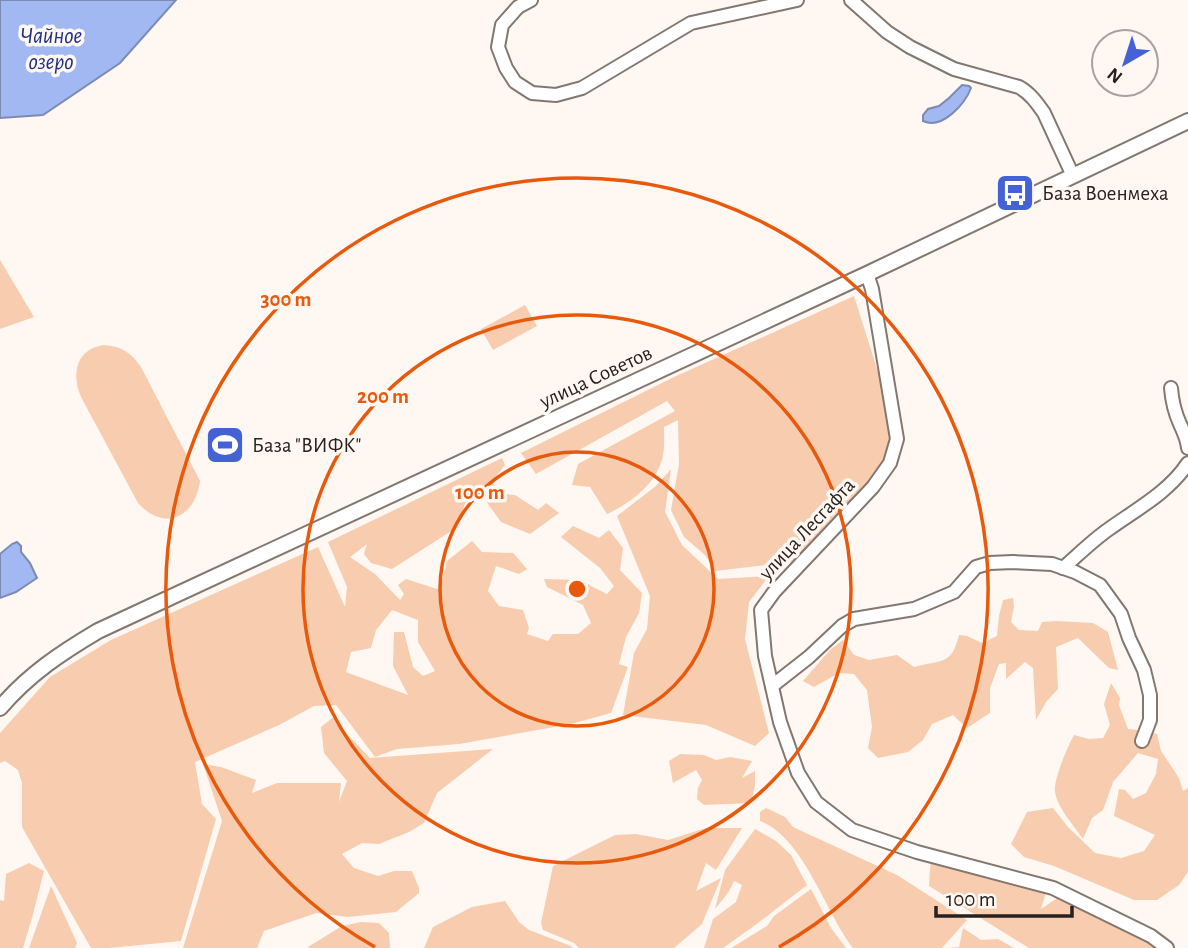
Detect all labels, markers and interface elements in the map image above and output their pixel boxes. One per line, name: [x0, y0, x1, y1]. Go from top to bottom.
water label: Чайное озеро: [20, 25, 82, 74]
north arrow: [1090, 28, 1160, 98]
text: N: [1104, 64, 1126, 87]
bus stop icon: База Военмеха: [994, 172, 1036, 214]
place label: База Военмеха: [1042, 183, 1169, 204]
text: 300 m: [260, 289, 312, 310]
street label: улица Советов: [536, 342, 655, 413]
text: 200 m: [357, 386, 409, 407]
sports icon: База "ВИФК": [204, 424, 246, 466]
place label: База "ВИФК": [252, 435, 361, 456]
street label: улица Лесгафта: [754, 474, 859, 584]
text: 100 m: [455, 482, 505, 503]
centre of rings: [565, 577, 589, 601]
scale bar: [936, 874, 1072, 918]
text: 100 m: [946, 889, 996, 910]

